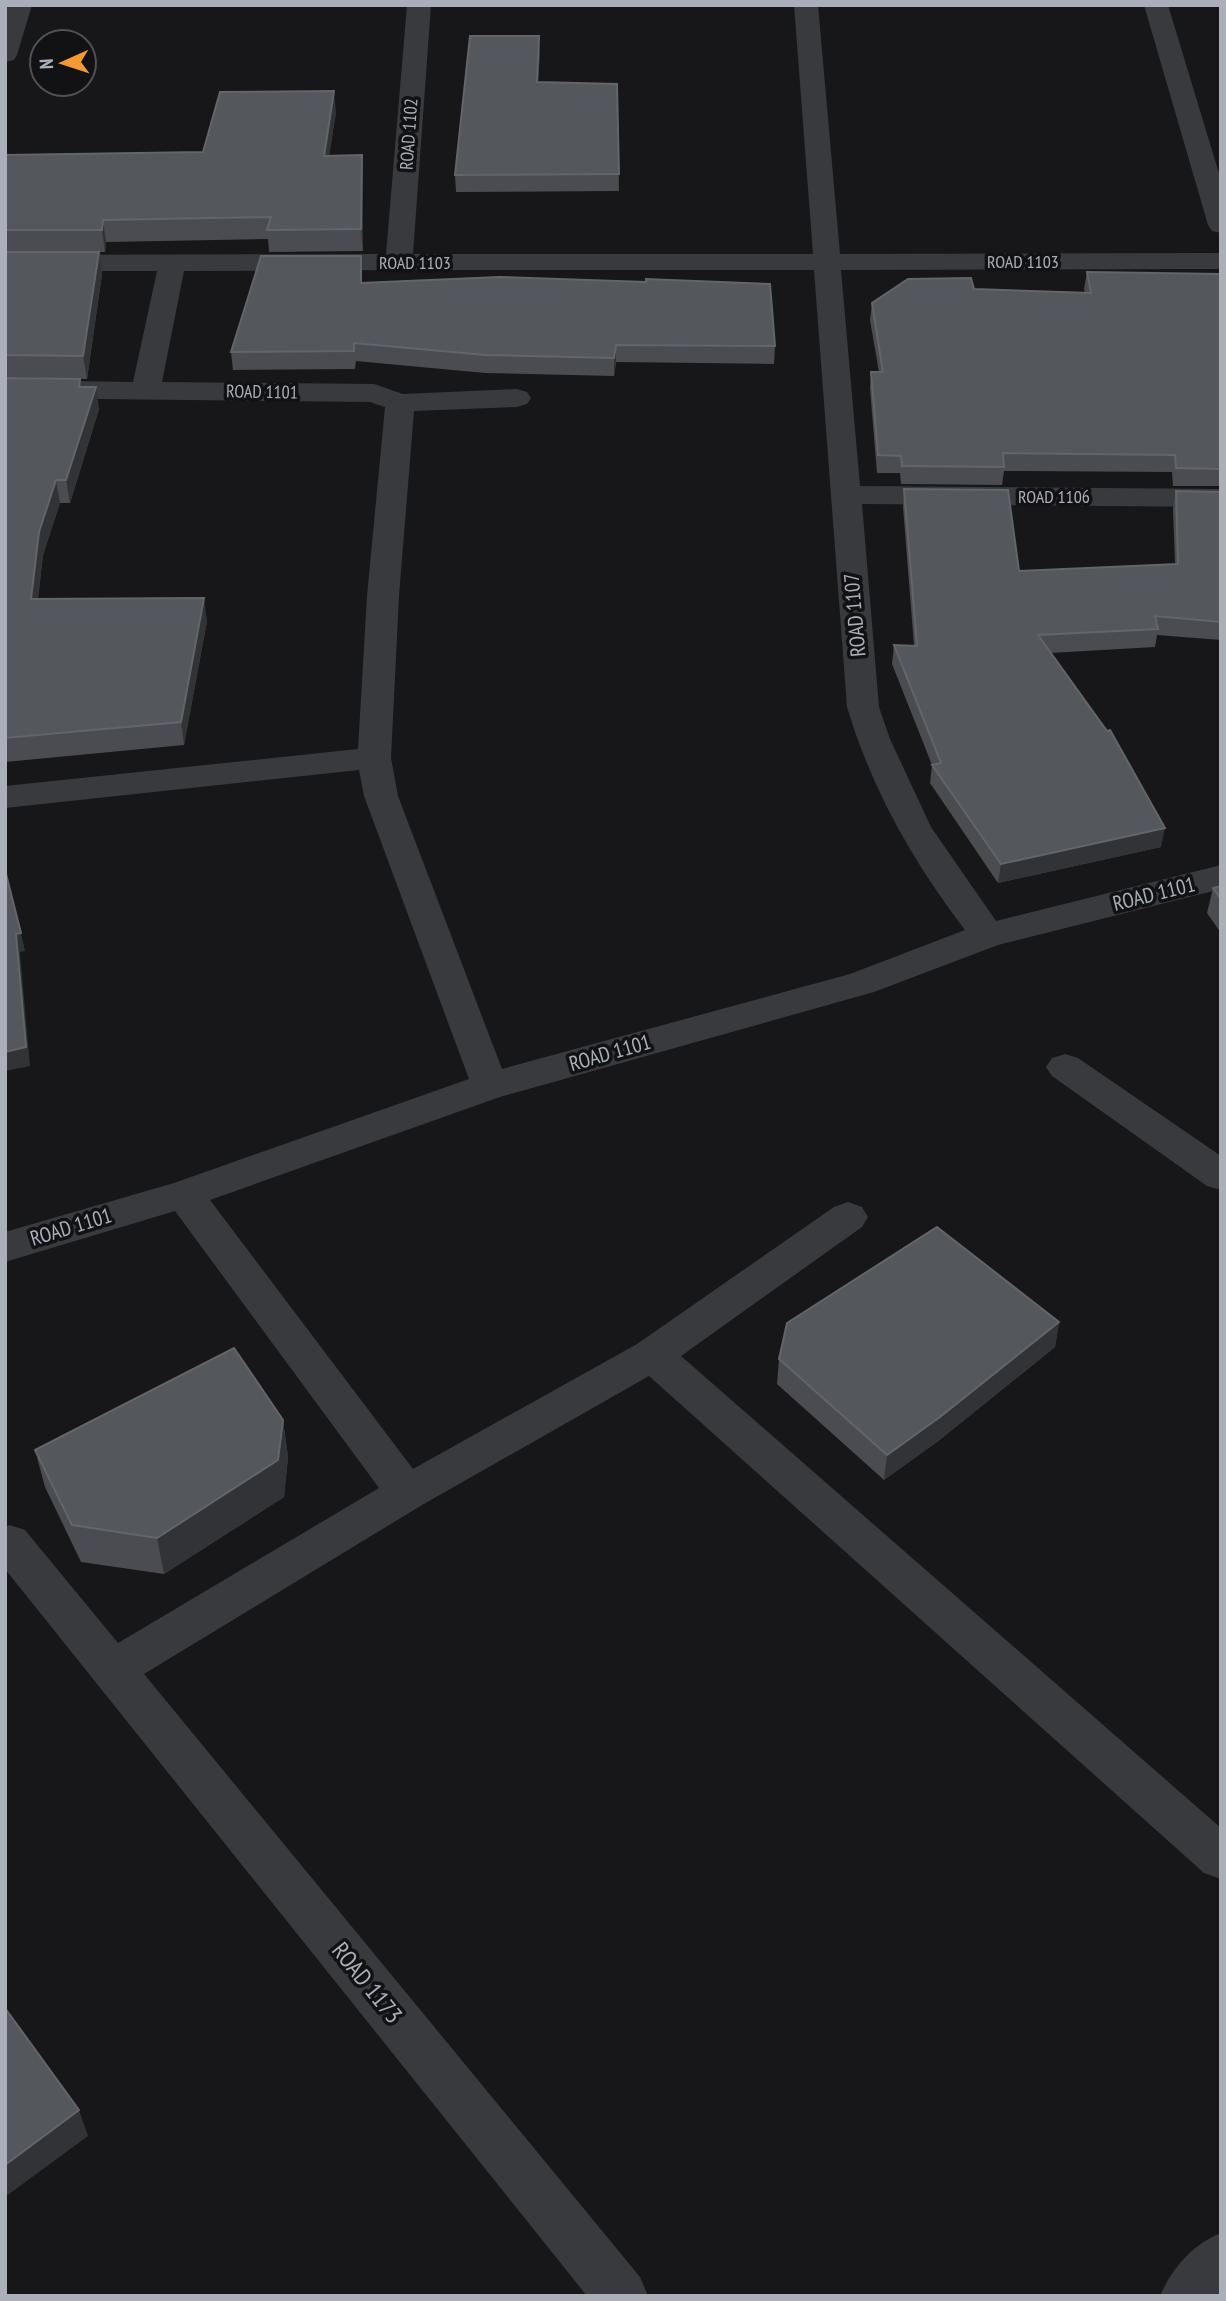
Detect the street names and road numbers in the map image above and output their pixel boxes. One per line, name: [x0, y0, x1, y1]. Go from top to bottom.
street label: ROAD 1102: [395, 97, 422, 171]
street label: ROAD 1103: [987, 250, 1059, 273]
street label: ROAD 1103: [379, 251, 451, 274]
street label: ROAD 1101: [226, 379, 298, 404]
street label: ROAD 1106: [1018, 485, 1090, 508]
street label: ROAD 1107: [837, 572, 872, 658]
street label: ROAD 1101: [1110, 870, 1198, 917]
street label: ROAD 1101: [566, 1028, 654, 1077]
street label: ROAD 1101: [27, 1201, 115, 1252]
street label: ROAD 1173: [325, 1936, 410, 2030]

